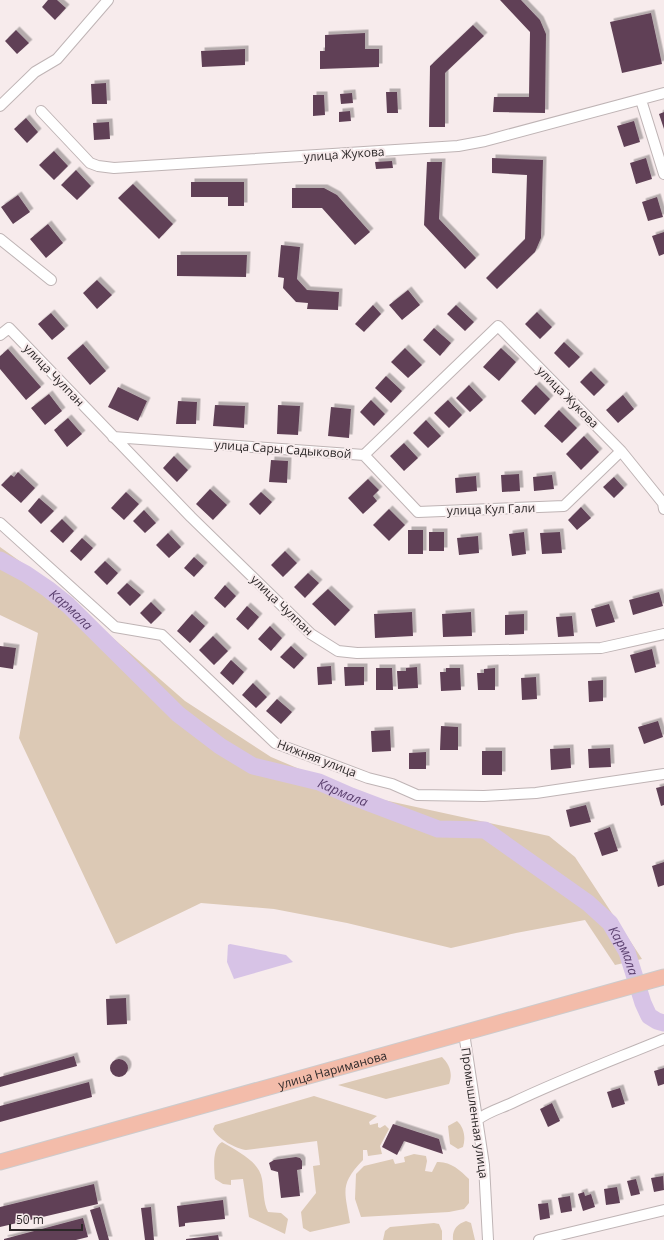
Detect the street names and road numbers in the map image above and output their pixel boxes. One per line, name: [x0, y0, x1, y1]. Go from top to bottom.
street label: улица Жукова: [303, 143, 385, 165]
street label: улица Чулпан: [20, 340, 88, 410]
street label: улица Жукова: [533, 362, 603, 432]
street label: улица Сары Садыковой: [214, 436, 352, 462]
street label: улица Кул Гали: [446, 499, 536, 519]
street label: улица Чулпан: [247, 571, 317, 639]
street label: Нижняя улица: [275, 735, 359, 781]
street label: улица Нариманова: [276, 1046, 389, 1093]
street label: Промышленная улица: [457, 1047, 493, 1179]

